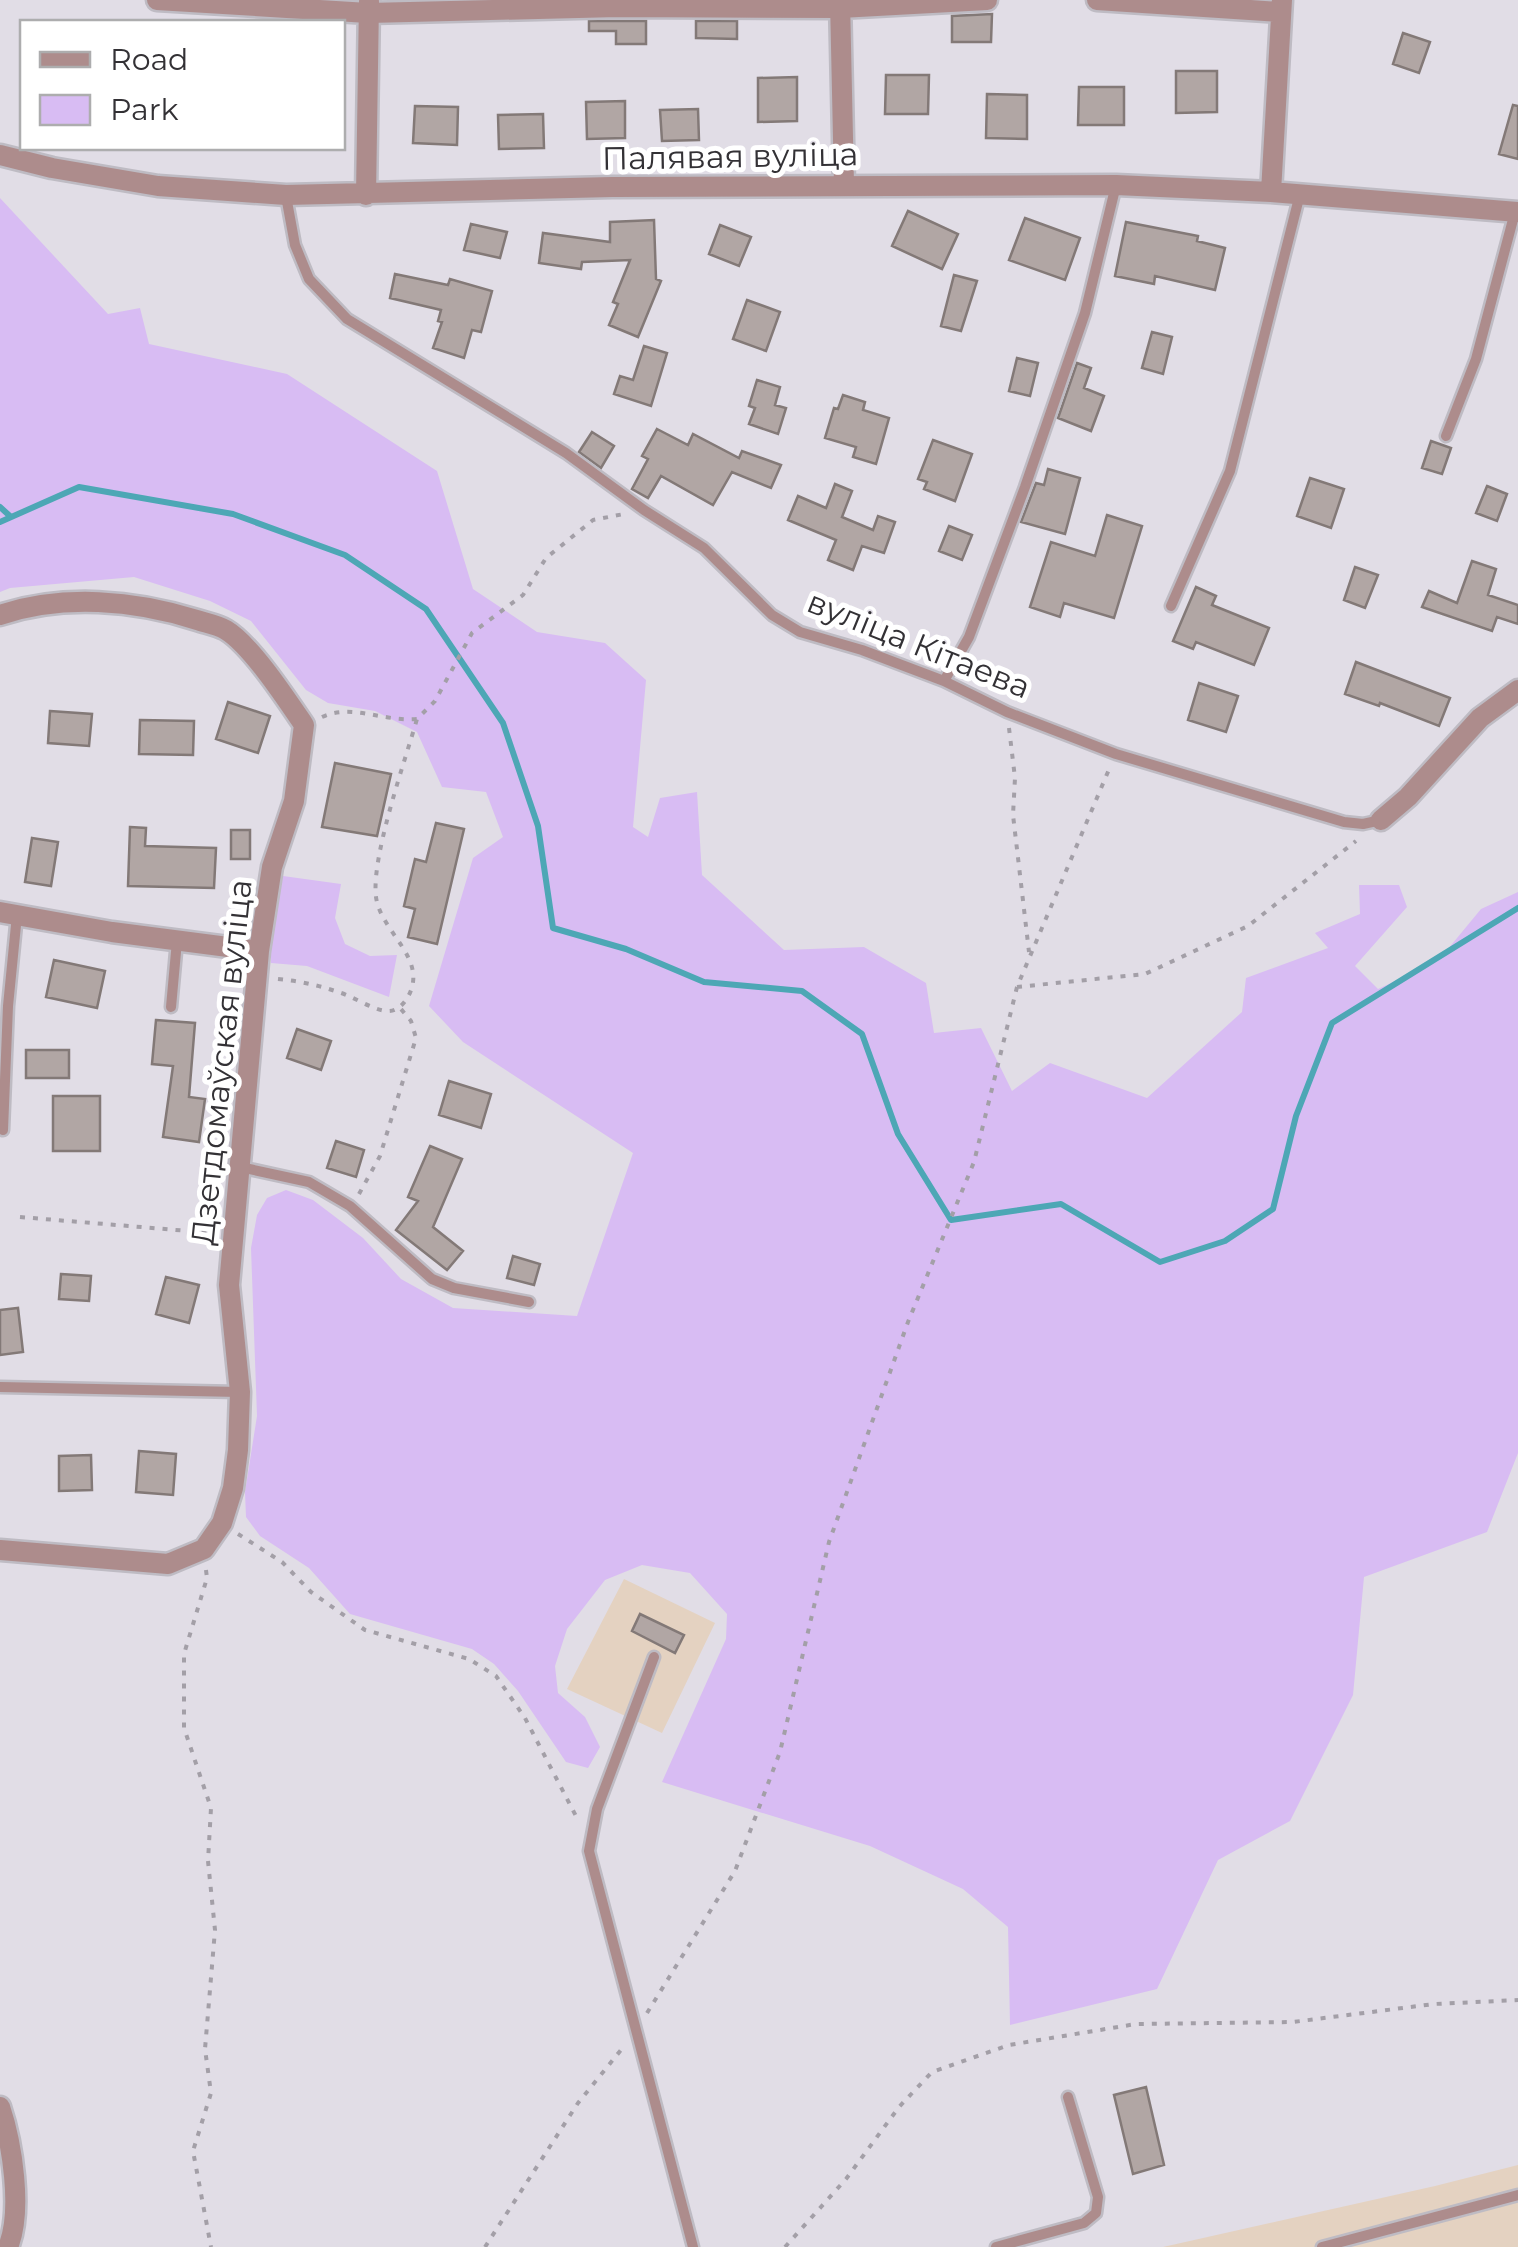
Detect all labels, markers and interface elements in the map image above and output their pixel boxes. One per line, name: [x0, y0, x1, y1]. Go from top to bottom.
legend: [20, 20, 345, 150]
text: Road: [110, 41, 188, 78]
text: Park: [110, 91, 179, 128]
street label: Палявая вуліца: [601, 134, 859, 178]
street label: вуліца Кітаева: [802, 582, 1036, 706]
street label: Дзетдомаўская вуліца: [182, 877, 260, 1247]

